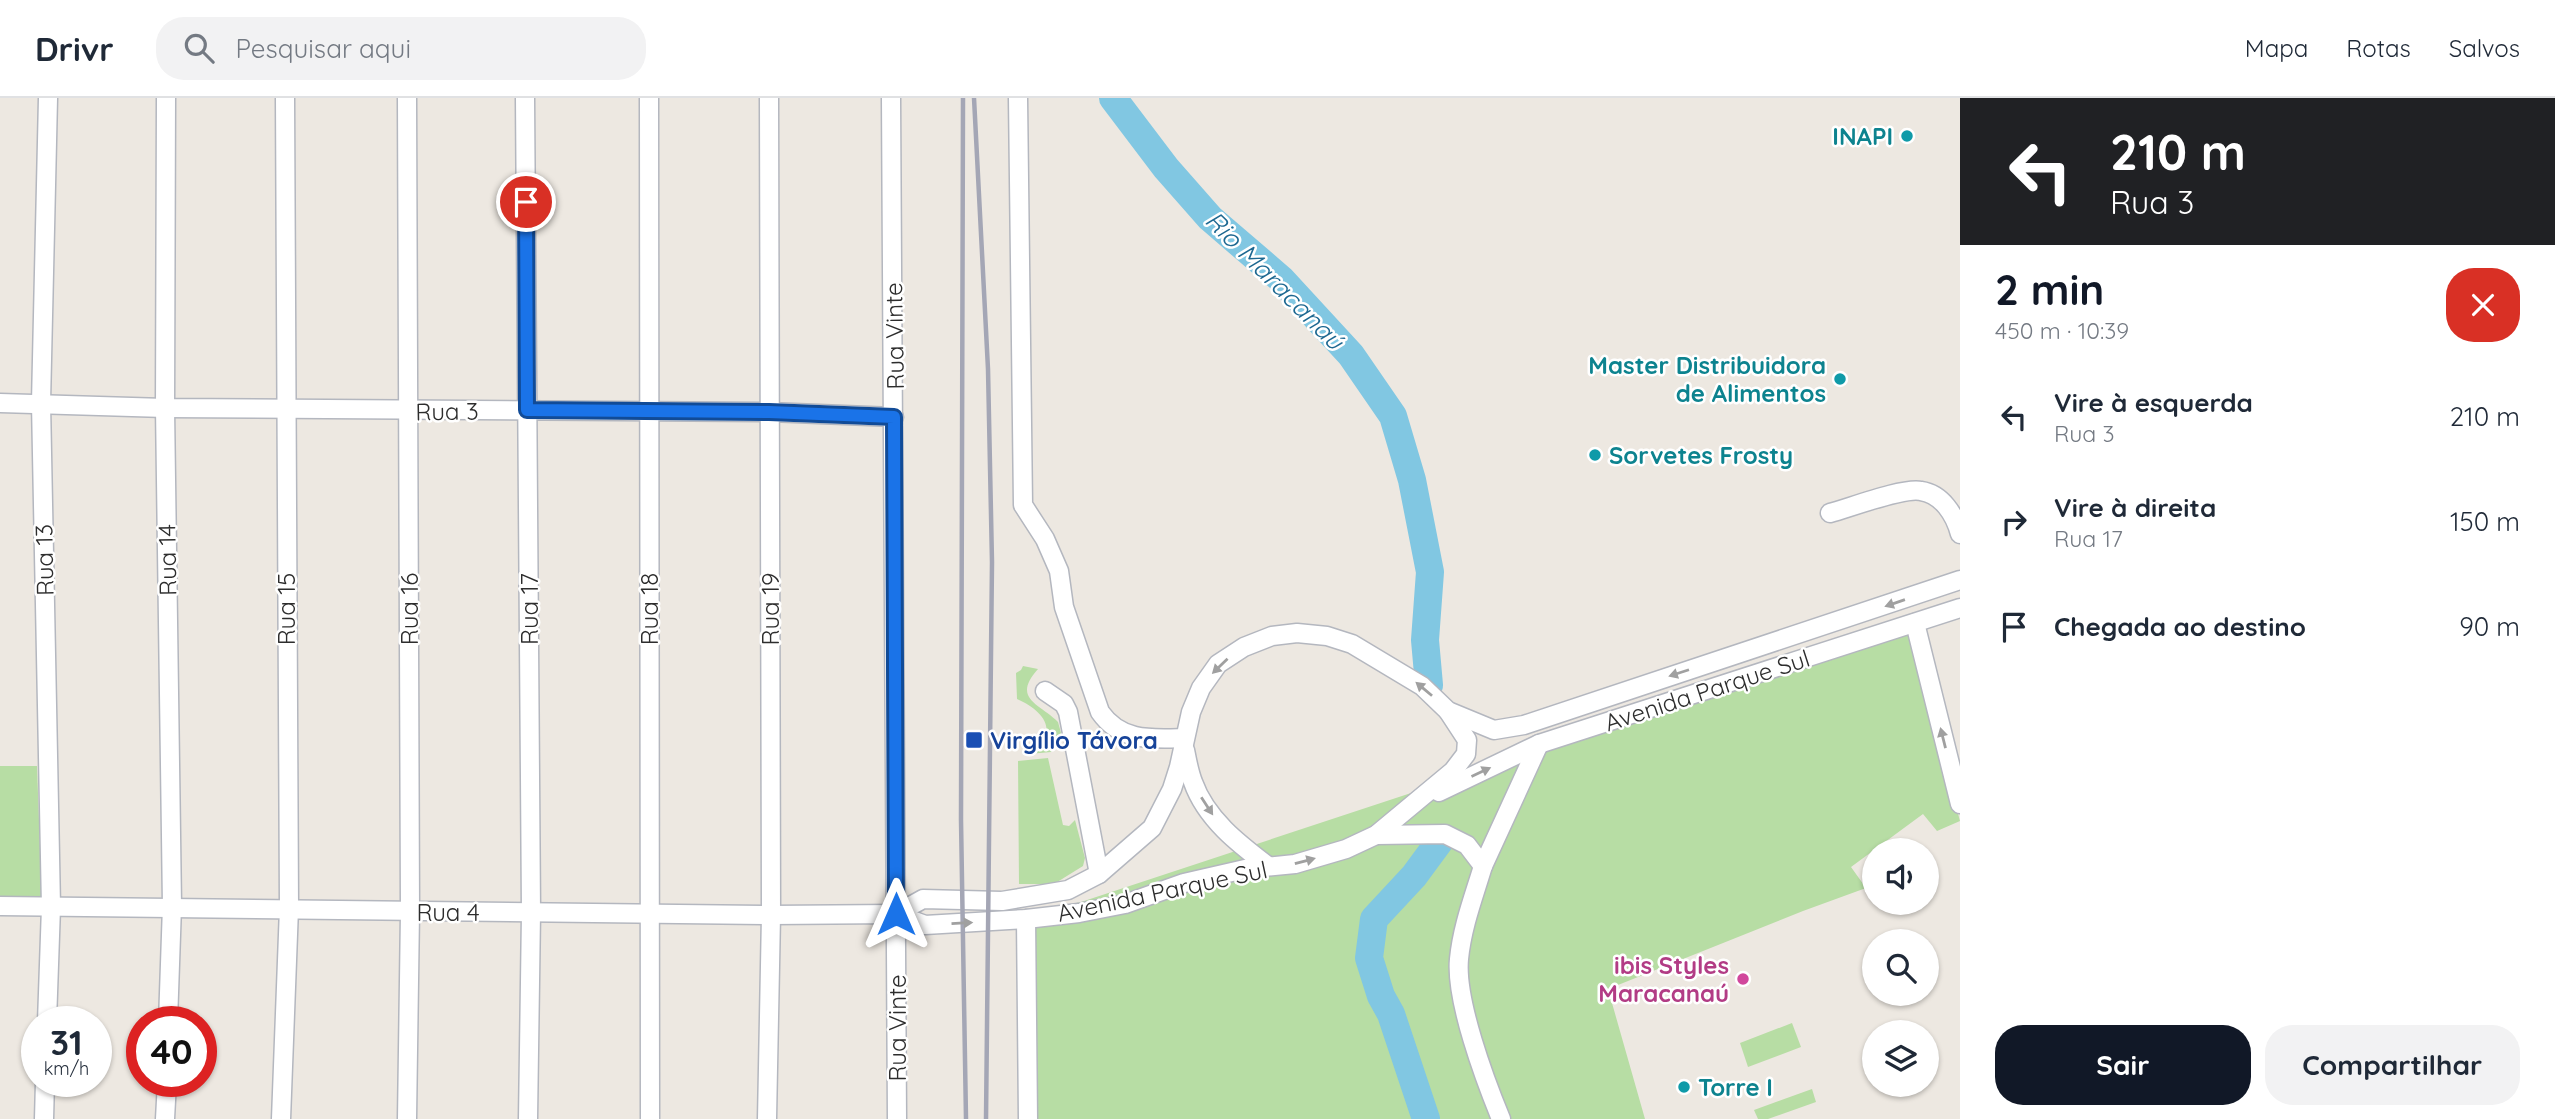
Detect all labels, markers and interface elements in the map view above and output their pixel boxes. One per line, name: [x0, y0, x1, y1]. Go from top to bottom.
search box: [156, 17, 646, 80]
text: Drivr: [35, 28, 114, 69]
icon: search: [180, 29, 218, 67]
text: Pesquisar aqui: [236, 32, 411, 65]
text: Mapa: [2245, 33, 2308, 63]
text: Rotas: [2346, 33, 2411, 63]
text: Salvos: [2449, 33, 2520, 63]
place label: INAPI: [1832, 121, 1893, 151]
text: 210 m: [2110, 121, 2246, 182]
icon: left: [1995, 126, 2086, 217]
marker: INAPI: [1899, 128, 1915, 144]
pin: [496, 172, 556, 232]
text: Rua 3: [2110, 182, 2194, 222]
icon: arrive: [507, 183, 545, 221]
water label: Rio Maracanaú: [1199, 204, 1352, 357]
text: 2 min: [1995, 263, 2104, 316]
button: close: [2446, 268, 2520, 342]
street label: Rua Vinte: [878, 282, 910, 390]
text: 450 m · 10:39: [1995, 316, 2129, 345]
place label: Master Distribuidora de Alimentos: [1588, 350, 1826, 408]
marker: Master Distribuidora de Alimentos: [1832, 371, 1848, 387]
text: Vire à esquerda: [2054, 386, 2253, 419]
street label: Rua 3: [415, 395, 479, 427]
icon: left: [1995, 398, 2033, 436]
text: 210 m: [2450, 400, 2520, 433]
text: Rua 3: [2054, 419, 2115, 448]
place label: Sorvetes Frosty: [1609, 440, 1793, 470]
marker: Sorvetes Frosty: [1587, 447, 1603, 463]
text: Vire à direita: [2054, 491, 2216, 524]
icon: right: [1995, 503, 2033, 541]
text: 150 m: [2450, 505, 2520, 538]
street label: Rua 13: [28, 524, 60, 596]
street label: Rua 14: [151, 524, 183, 596]
text: Rua 17: [2054, 524, 2123, 553]
street label: Rua 15: [271, 573, 301, 645]
street label: Rua 16: [394, 573, 424, 645]
street label: Rua 17: [514, 573, 544, 645]
street label: Rua 18: [634, 573, 664, 645]
street label: Rua 19: [755, 573, 785, 645]
one-way arrow: [1885, 598, 1906, 609]
icon: arrive: [1995, 608, 2033, 646]
text: Chegada ao destino: [2054, 610, 2306, 643]
text: 90 m: [2459, 610, 2520, 643]
street label: Avenida Parque Sul: [1601, 643, 1813, 737]
one-way arrow: [1211, 658, 1229, 674]
one-way arrow: [1669, 669, 1690, 679]
one-way arrow: [1415, 682, 1432, 697]
place label: Virgílio Távora: [990, 725, 1158, 755]
one-way arrow: [1937, 727, 1948, 749]
marker: Virgílio Távora: [964, 730, 984, 750]
one-way arrow: [1471, 766, 1492, 777]
one-way arrow: [1200, 797, 1214, 815]
map controls: [1862, 838, 1939, 1097]
button: sound: [1862, 838, 1939, 915]
street label: Avenida Parque Sul: [1054, 854, 1270, 928]
one-way arrow: [1294, 855, 1316, 866]
position arrow: [859, 877, 933, 951]
street label: Rua 4: [416, 897, 480, 927]
one-way arrow: [951, 917, 973, 928]
button: search: [1862, 929, 1939, 1006]
place label: ibis Styles Maracanaú: [1598, 950, 1729, 1008]
marker: ibis Styles Maracanaú: [1735, 971, 1751, 987]
street label: Rua Vinte: [882, 974, 912, 1082]
speed limit sign: 40: [126, 1006, 217, 1097]
text: 31: [50, 1020, 83, 1064]
button: layers: [1862, 1020, 1939, 1097]
button: Sair: [1995, 1025, 2251, 1105]
button: Compartilhar: [2265, 1025, 2520, 1105]
text: km/h: [44, 1057, 89, 1080]
place label: Torre I: [1698, 1072, 1773, 1102]
marker: Torre I: [1676, 1079, 1692, 1095]

